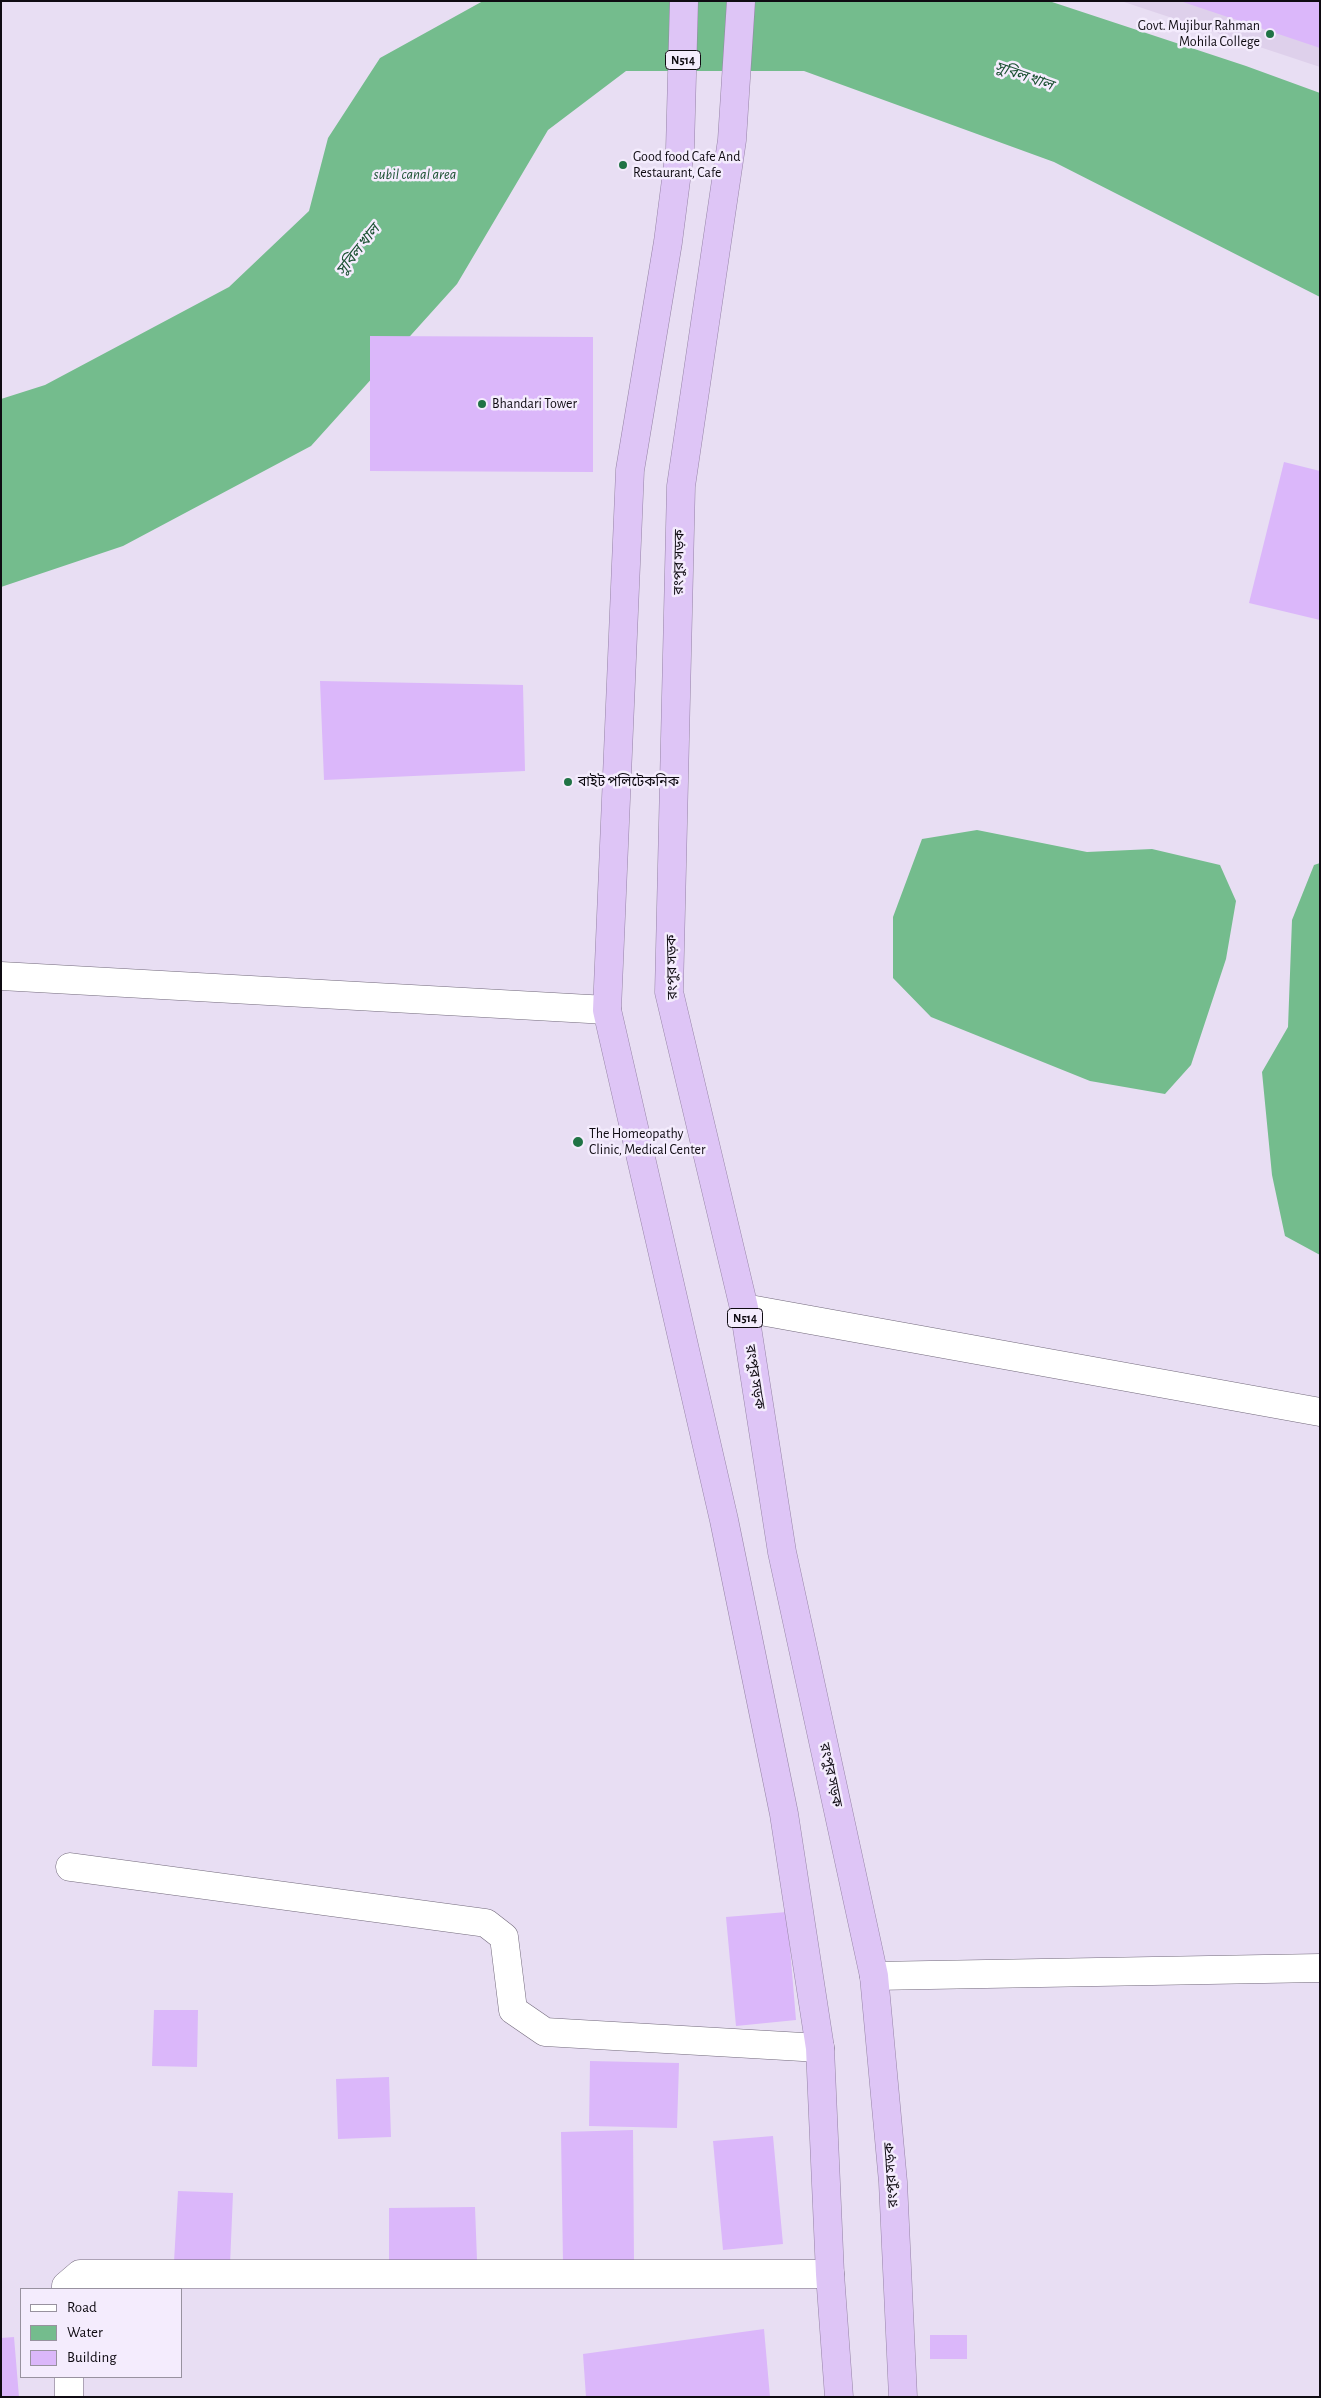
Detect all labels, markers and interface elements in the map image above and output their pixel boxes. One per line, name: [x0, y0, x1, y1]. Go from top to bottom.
place label: Govt. Mujibur Rahman Mohila College: [1138, 18, 1260, 50]
marker: Govt. Mujibur Rahman Mohila College: [1264, 28, 1276, 40]
road number: N514: [666, 50, 700, 70]
water label: সুবিল খাল: [993, 58, 1055, 94]
place label: Good food Cafe And Restaurant, Cafe: [633, 149, 741, 182]
marker: Good food Cafe And Restaurant, Cafe: [617, 159, 629, 171]
water label: subil canal area: [374, 165, 456, 183]
water label: সুবিল খাল: [332, 221, 384, 279]
place label: Bhandari Tower: [492, 396, 577, 412]
marker: Bhandari Tower: [476, 398, 488, 410]
street label: রংপুর সড়ক: [670, 529, 688, 595]
place label: বাইট পলিটেকনিক: [578, 774, 679, 790]
marker: বাইট পলিটেকনিক: [562, 776, 574, 788]
street label: রংপুর সড়ক: [663, 934, 681, 1000]
place label: The Homeopathy Clinic, Medical Center: [589, 1126, 705, 1158]
marker: The Homeopathy Clinic, Medical Center: [571, 1135, 585, 1149]
road number: N514: [728, 1309, 762, 1328]
street label: রংপুর সড়ক: [742, 1344, 768, 1410]
street label: রংপুর সড়ক: [816, 1741, 846, 1809]
street label: রংপুর সড়ক: [880, 2142, 902, 2208]
legend: [20, 2288, 182, 2378]
text: Road: [67, 2300, 97, 2315]
text: Water: [67, 2325, 103, 2340]
text: Building: [67, 2350, 117, 2365]

